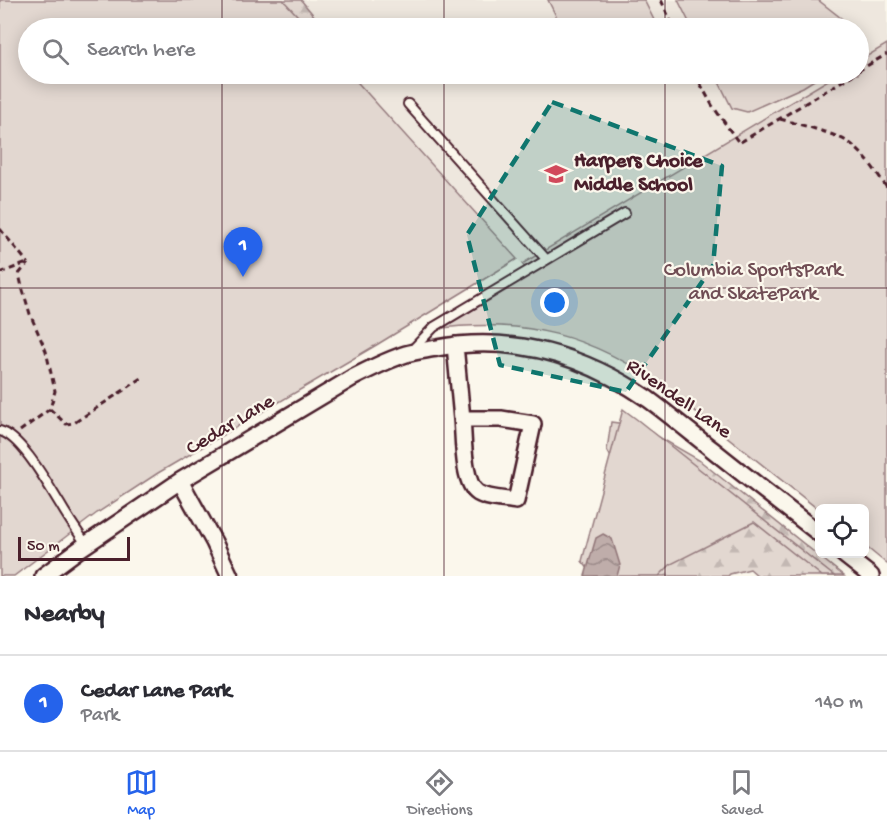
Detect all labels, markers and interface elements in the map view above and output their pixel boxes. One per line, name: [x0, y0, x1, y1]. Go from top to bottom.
search box: [18, 18, 869, 84]
icon: search: [39, 35, 72, 68]
text: Search here: [87, 38, 195, 64]
place label: Harpers Choice Middle School: [574, 150, 704, 199]
school or university icon: Harpers Choice Middle School: [543, 161, 569, 187]
pin: 1: [224, 228, 262, 277]
park label: Columbia SportsPark and SkatePark: [664, 259, 845, 308]
your location: [540, 288, 569, 317]
street label: Rivendell Lane: [620, 354, 737, 446]
street label: Cedar Lane: [182, 389, 281, 462]
map controls: [815, 504, 869, 558]
button: locate: [815, 504, 869, 558]
scale bar: [18, 534, 130, 562]
text: 50 m: [27, 538, 60, 557]
text: Nearby: [24, 600, 105, 631]
text: Cedar Lane Park: [81, 679, 232, 705]
text: 1: [39, 692, 48, 715]
text: 140 m: [815, 692, 863, 715]
text: Park: [81, 705, 119, 728]
tab: Map: [125, 766, 158, 821]
tab: Directions: [407, 766, 472, 821]
tab: Saved: [721, 766, 762, 821]

